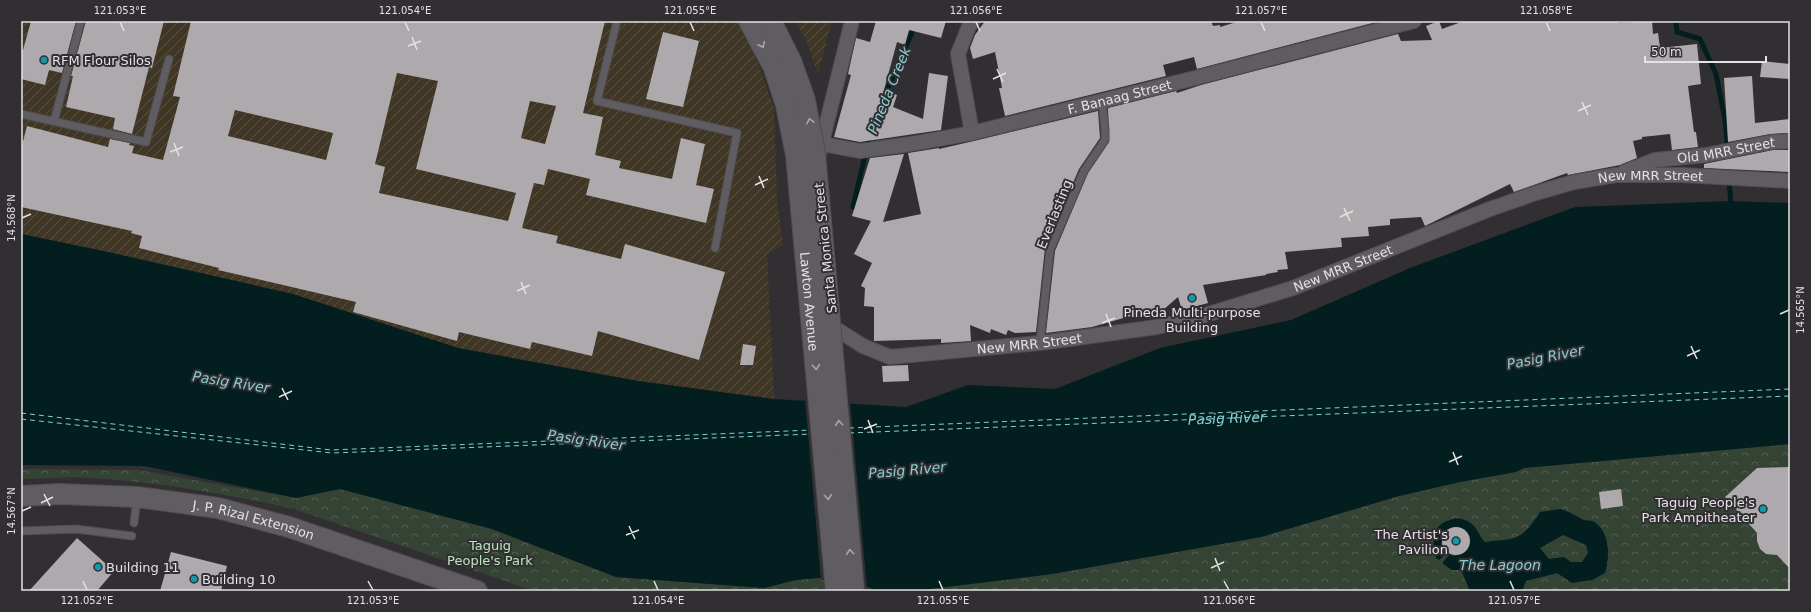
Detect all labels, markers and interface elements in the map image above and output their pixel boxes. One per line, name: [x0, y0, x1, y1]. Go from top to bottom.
text: 121.053°E: [94, 5, 146, 16]
text: 121.054°E: [379, 5, 431, 16]
text: 121.055°E: [664, 5, 716, 16]
text: 121.056°E: [950, 5, 1002, 16]
text: 121.057°E: [1235, 5, 1287, 16]
text: 121.058°E: [1520, 5, 1572, 16]
scale bar: [1645, 38, 1766, 64]
one-way arrow: [757, 40, 764, 48]
water label: Pineda Creek: [864, 43, 914, 136]
text: 50 m: [1651, 45, 1682, 59]
place label: RFM Flour Silos: [52, 53, 151, 68]
marker: RFM Flour Silos: [39, 55, 49, 65]
street label: F. Banaag Street: [1066, 77, 1173, 117]
one-way arrow: [806, 118, 814, 124]
street label: Old MRR Street: [1676, 135, 1775, 166]
street label: New MRR Street: [1597, 168, 1704, 186]
street label: Everlasting: [1034, 178, 1075, 251]
street label: Santa Monica Street: [811, 182, 840, 314]
text: 14.568°N: [6, 194, 17, 242]
street label: New MRR Street: [1291, 242, 1395, 295]
street label: Lawton Avenue: [797, 251, 821, 352]
text: 14.565°N: [1795, 286, 1806, 334]
marker: Pineda Multi-purpose Building: [1187, 293, 1197, 303]
place label: Pineda Multi-purpose Building: [1123, 305, 1261, 335]
street label: New MRR Street: [976, 330, 1083, 357]
water label: Pasig River: [1505, 341, 1586, 372]
one-way arrow: [811, 364, 820, 370]
water label: Pasig River: [191, 368, 272, 396]
water label: Pasig River: [1187, 409, 1267, 428]
one-way arrow: [834, 420, 843, 426]
water label: Pasig River: [546, 427, 627, 454]
water label: Pasig River: [868, 459, 948, 481]
text: 14.567°N: [6, 487, 17, 535]
one-way arrow: [823, 494, 832, 500]
place label: Taguig People's Park Ampitheater: [1642, 495, 1756, 525]
street label: J. P. Rizal Extension: [191, 497, 316, 543]
marker: Taguig People's Park Ampitheater: [1758, 504, 1768, 514]
place label: The Artist's Pavilion: [1374, 527, 1448, 557]
marker: The Artist's Pavilion: [1451, 536, 1461, 546]
park label: Taguig People's Park: [447, 538, 533, 568]
one-way arrow: [846, 549, 855, 555]
water label: The Lagoon: [1459, 557, 1541, 573]
place label: Building 11: [106, 560, 179, 575]
marker: Building 11: [93, 562, 103, 572]
place label: Building 10: [202, 572, 275, 587]
marker: Building 10: [189, 574, 199, 584]
text: 121.052°E: [61, 595, 113, 606]
text: 121.053°E: [347, 595, 399, 606]
text: 121.054°E: [632, 595, 684, 606]
text: 121.055°E: [917, 595, 969, 606]
text: 121.056°E: [1203, 595, 1255, 606]
text: 121.057°E: [1488, 595, 1540, 606]

